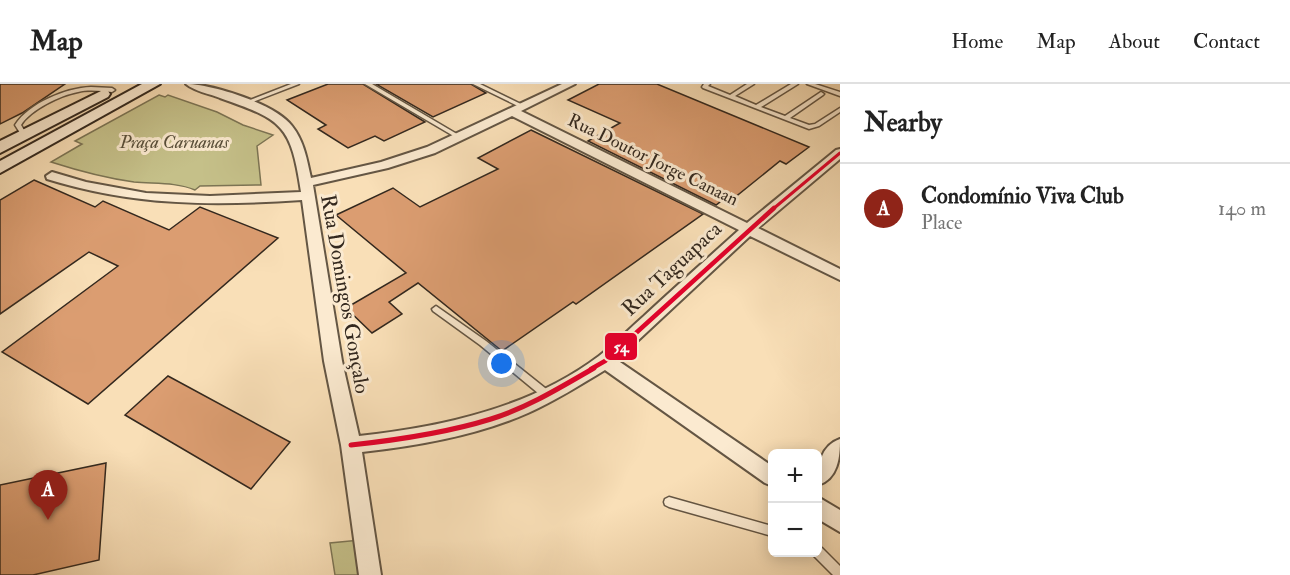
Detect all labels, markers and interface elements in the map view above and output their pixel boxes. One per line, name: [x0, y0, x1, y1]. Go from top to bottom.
text: Map: [30, 24, 83, 59]
text: Home: [951, 28, 1003, 55]
text: Map: [1036, 28, 1076, 55]
text: About: [1109, 28, 1160, 55]
text: Contact: [1193, 28, 1260, 55]
text: Nearby: [864, 107, 942, 139]
street label: Rua Doutor Jorge Canaan: [564, 109, 742, 211]
park label: Praça Caruanas: [118, 131, 230, 154]
text: Condomínio Viva Club: [921, 182, 1124, 210]
street label: Rua Domingos Gonçalo: [314, 192, 376, 396]
text: A: [877, 196, 890, 221]
text: 140 m: [1218, 196, 1266, 221]
text: Place: [921, 210, 962, 235]
street label: Rua Taguapaca: [616, 216, 728, 322]
line badge: 54: [604, 332, 638, 361]
text: 54: [613, 337, 630, 357]
your location: [487, 349, 516, 378]
map controls: [768, 449, 822, 557]
button: +: [768, 449, 822, 503]
pin: A: [28, 470, 68, 520]
button: −: [768, 503, 822, 557]

